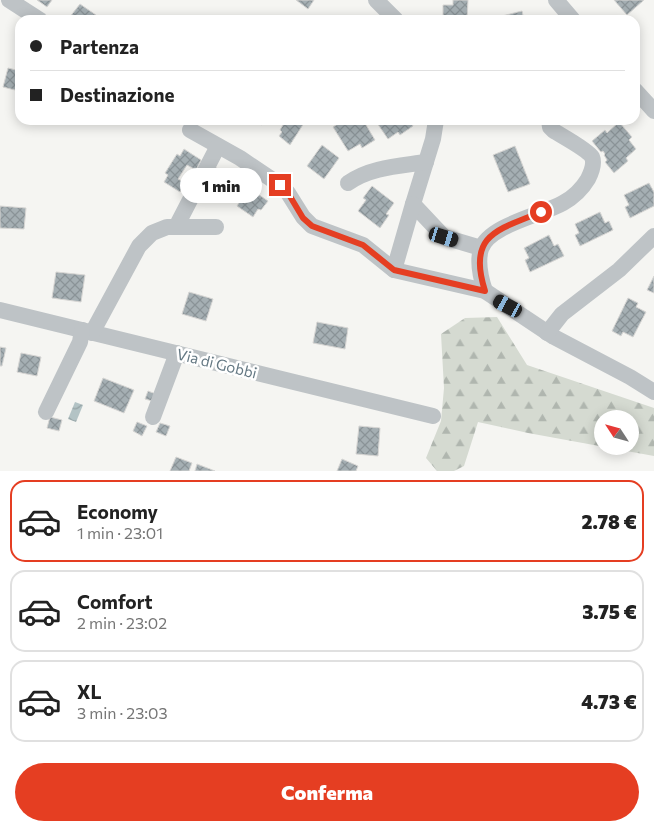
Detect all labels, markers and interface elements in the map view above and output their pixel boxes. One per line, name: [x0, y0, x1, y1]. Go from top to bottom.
text: Partenza: [60, 35, 139, 58]
text: Destinazione: [60, 83, 174, 106]
callout: 1 min: [180, 168, 262, 202]
route end: [269, 174, 291, 196]
text: 1 min: [202, 176, 240, 195]
route start: [530, 201, 552, 223]
car: [427, 225, 460, 249]
car: [491, 292, 524, 320]
street label: Via di Gobbi: [175, 344, 259, 382]
north arrow: [594, 410, 639, 455]
map controls: [594, 410, 639, 455]
icon: car: [17, 499, 62, 544]
text: Economy: [77, 500, 158, 523]
text: 2.78 €: [581, 510, 637, 533]
text: 1 min · 23:01: [77, 523, 163, 542]
icon: car: [17, 589, 62, 634]
text: Comfort: [77, 590, 153, 613]
text: 3.75 €: [582, 600, 637, 623]
text: 2 min · 23:02: [77, 613, 167, 632]
icon: car: [17, 679, 62, 724]
text: XL: [77, 680, 102, 703]
text: 4.73 €: [581, 690, 637, 713]
text: 3 min · 23:03: [77, 703, 168, 722]
button: Conferma: [15, 763, 639, 821]

